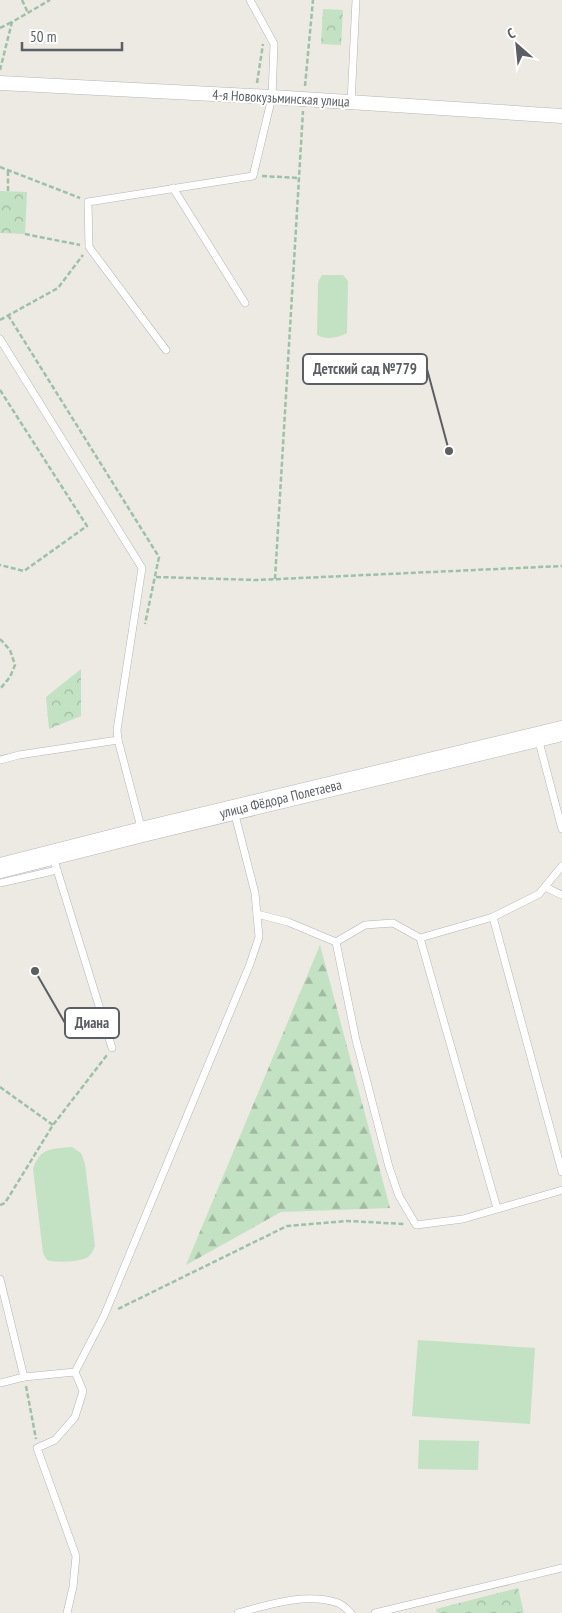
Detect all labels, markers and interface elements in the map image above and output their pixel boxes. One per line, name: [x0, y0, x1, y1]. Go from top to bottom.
scale bar: [22, 20, 122, 52]
north arrow: [492, 20, 542, 70]
text: С: [504, 24, 519, 43]
text: 50 m: [30, 27, 56, 46]
street label: 4-я Новокузьминская улица: [212, 85, 350, 111]
callout: Детский сад №779: [303, 354, 427, 384]
text: Детский сад №779: [313, 359, 417, 378]
street label: улица Фёдора Полетаева: [218, 775, 344, 822]
callout: Диана: [65, 1008, 119, 1038]
text: Диана: [75, 1013, 109, 1032]

